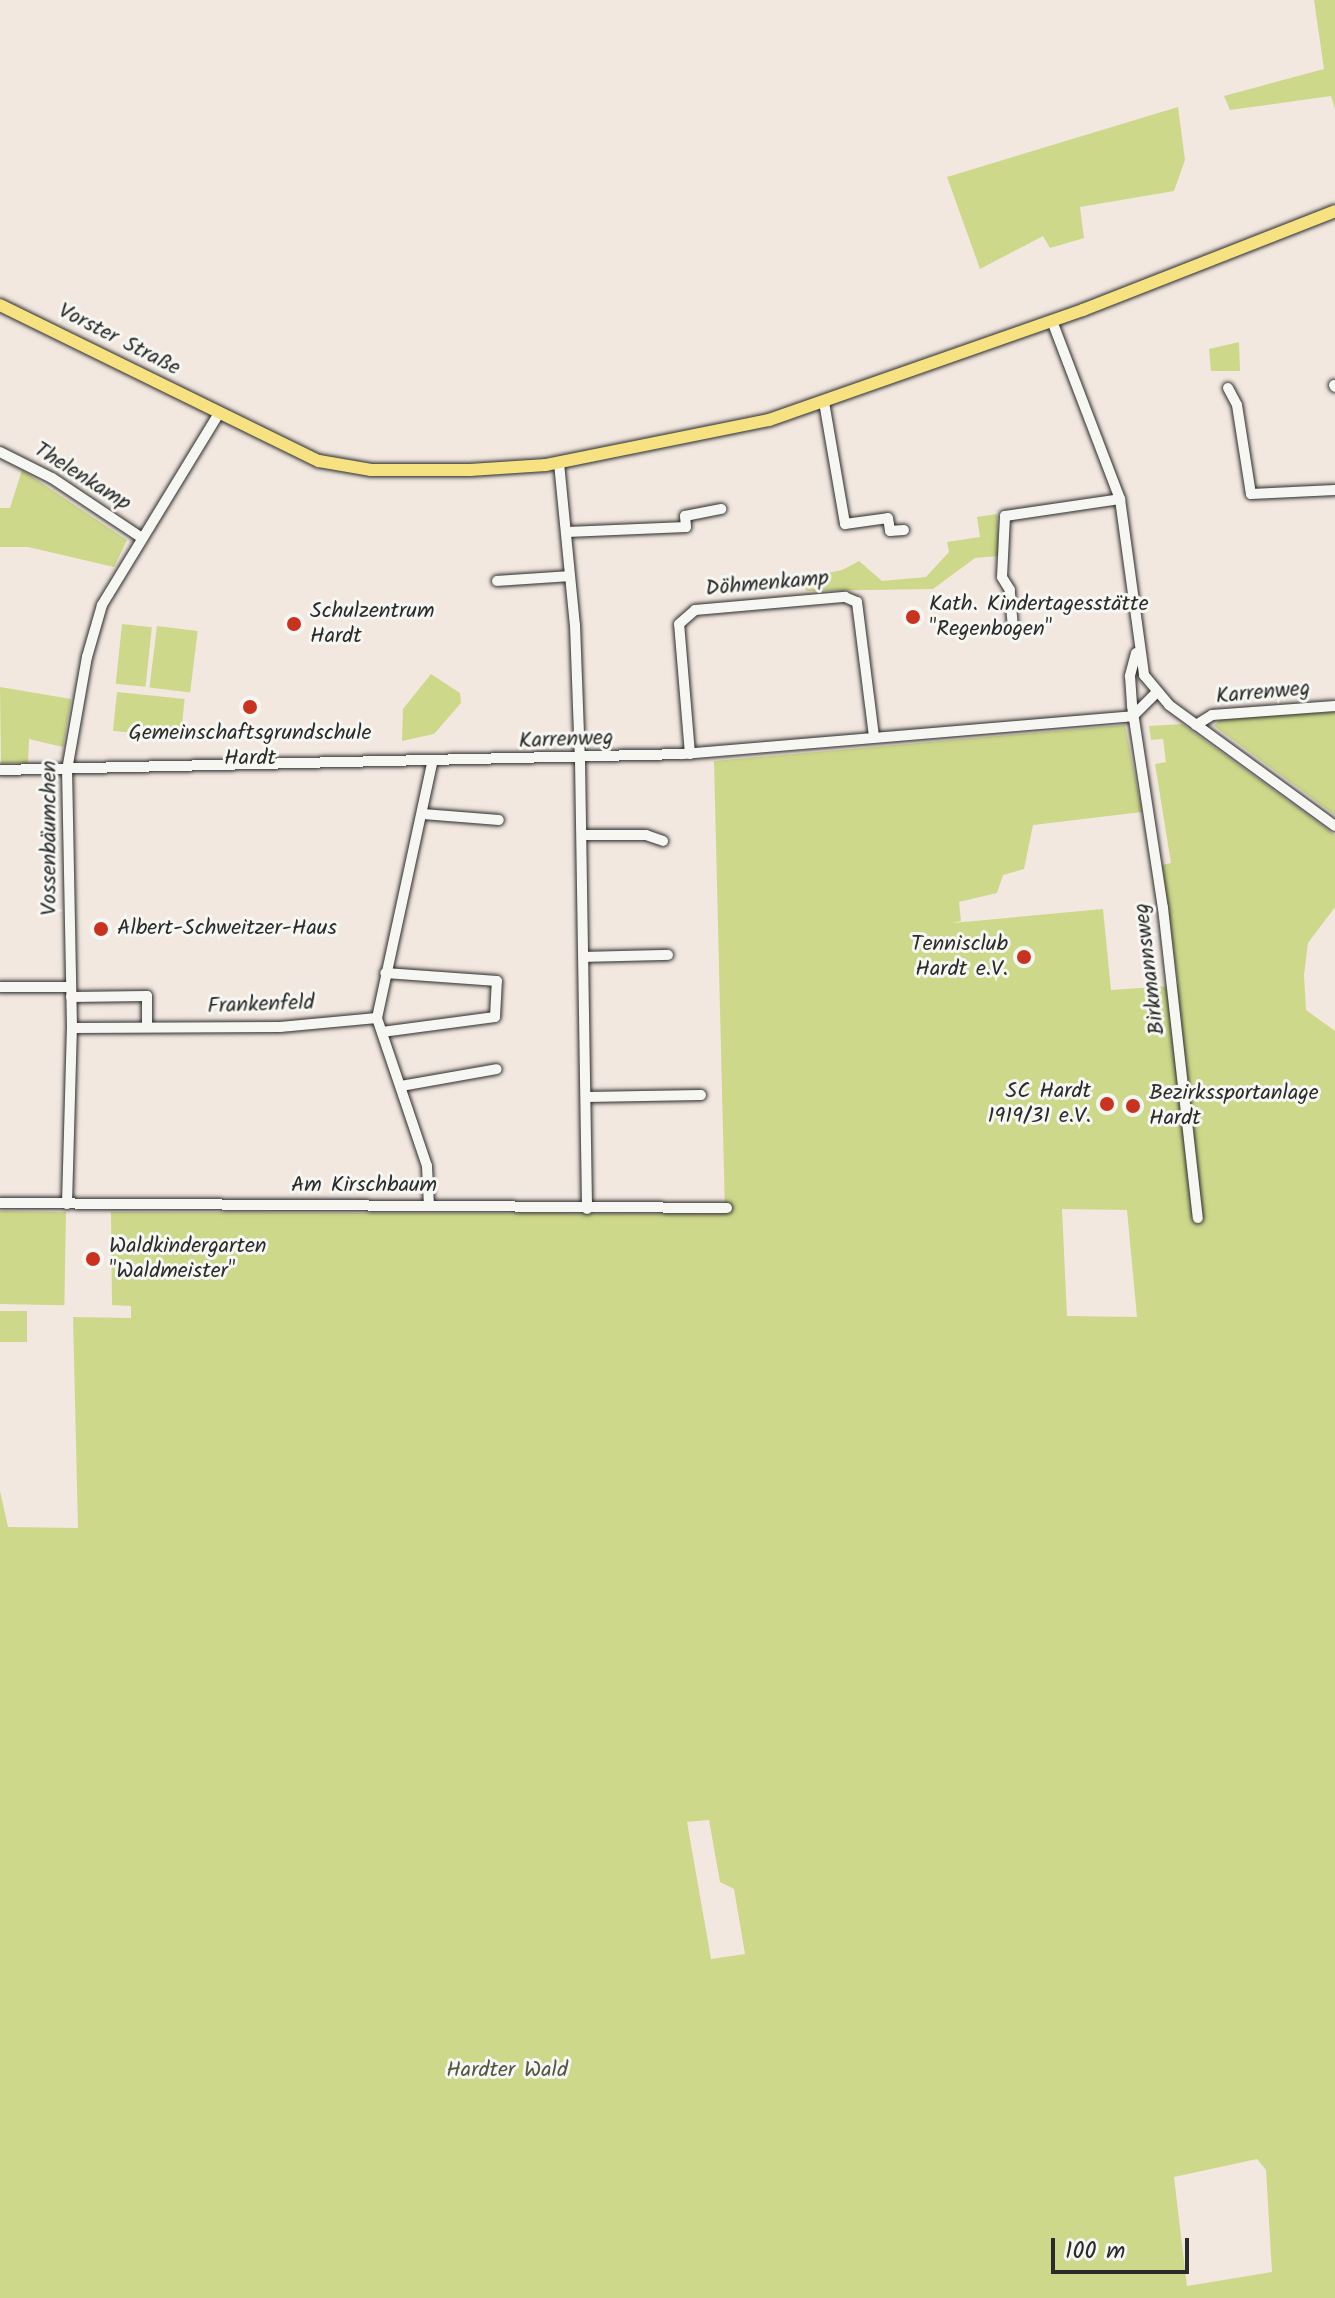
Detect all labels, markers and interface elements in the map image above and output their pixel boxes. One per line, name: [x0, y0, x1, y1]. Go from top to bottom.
street label: Vorster Straße: [54, 298, 184, 382]
street label: Thelenkamp: [29, 437, 135, 517]
street label: Döhmenkamp: [704, 565, 830, 603]
place label: Kath. Kindertagesstätte "Regenbogen": [929, 591, 1149, 642]
place label: Schulzentrum Hardt: [310, 598, 434, 650]
marker: Kath. Kindertagesstätte "Regenbogen": [904, 608, 922, 626]
marker: Schulzentrum Hardt: [285, 615, 303, 633]
street label: Karrenweg: [1215, 676, 1311, 710]
marker: Gemeinschaftsgrundschule Hardt: [241, 698, 259, 716]
place label: Gemeinschaftsgrundschule Hardt: [129, 720, 371, 772]
street label: Karrenweg: [518, 725, 614, 755]
street label: Vossenbäumchen: [37, 760, 63, 916]
street label: Birkmannsweg: [1129, 902, 1171, 1036]
place label: Albert-Schweitzer-Haus: [117, 916, 337, 942]
marker: Albert-Schweitzer-Haus: [92, 920, 110, 938]
place label: Tennisclub Hardt e.V.: [911, 931, 1008, 982]
marker: Tennisclub Hardt e.V.: [1015, 948, 1033, 966]
street label: Frankenfeld: [207, 990, 315, 1020]
place label: SC Hardt 1919/31 e.V.: [988, 1078, 1091, 1130]
place label: Bezirkssportanlage Hardt: [1149, 1080, 1319, 1132]
marker: SC Hardt 1919/31 e.V.: [1098, 1095, 1116, 1113]
marker: Bezirkssportanlage Hardt: [1124, 1097, 1142, 1115]
street label: Am Kirschbaum: [291, 1173, 437, 1199]
place label: Waldkindergarten "Waldmeister": [109, 1233, 267, 1284]
marker: Waldkindergarten "Waldmeister": [84, 1250, 102, 1268]
park label: Hardter Wald: [446, 2058, 568, 2084]
scale bar: [1055, 2222, 1193, 2272]
text: 100 m: [1065, 2232, 1125, 2271]

